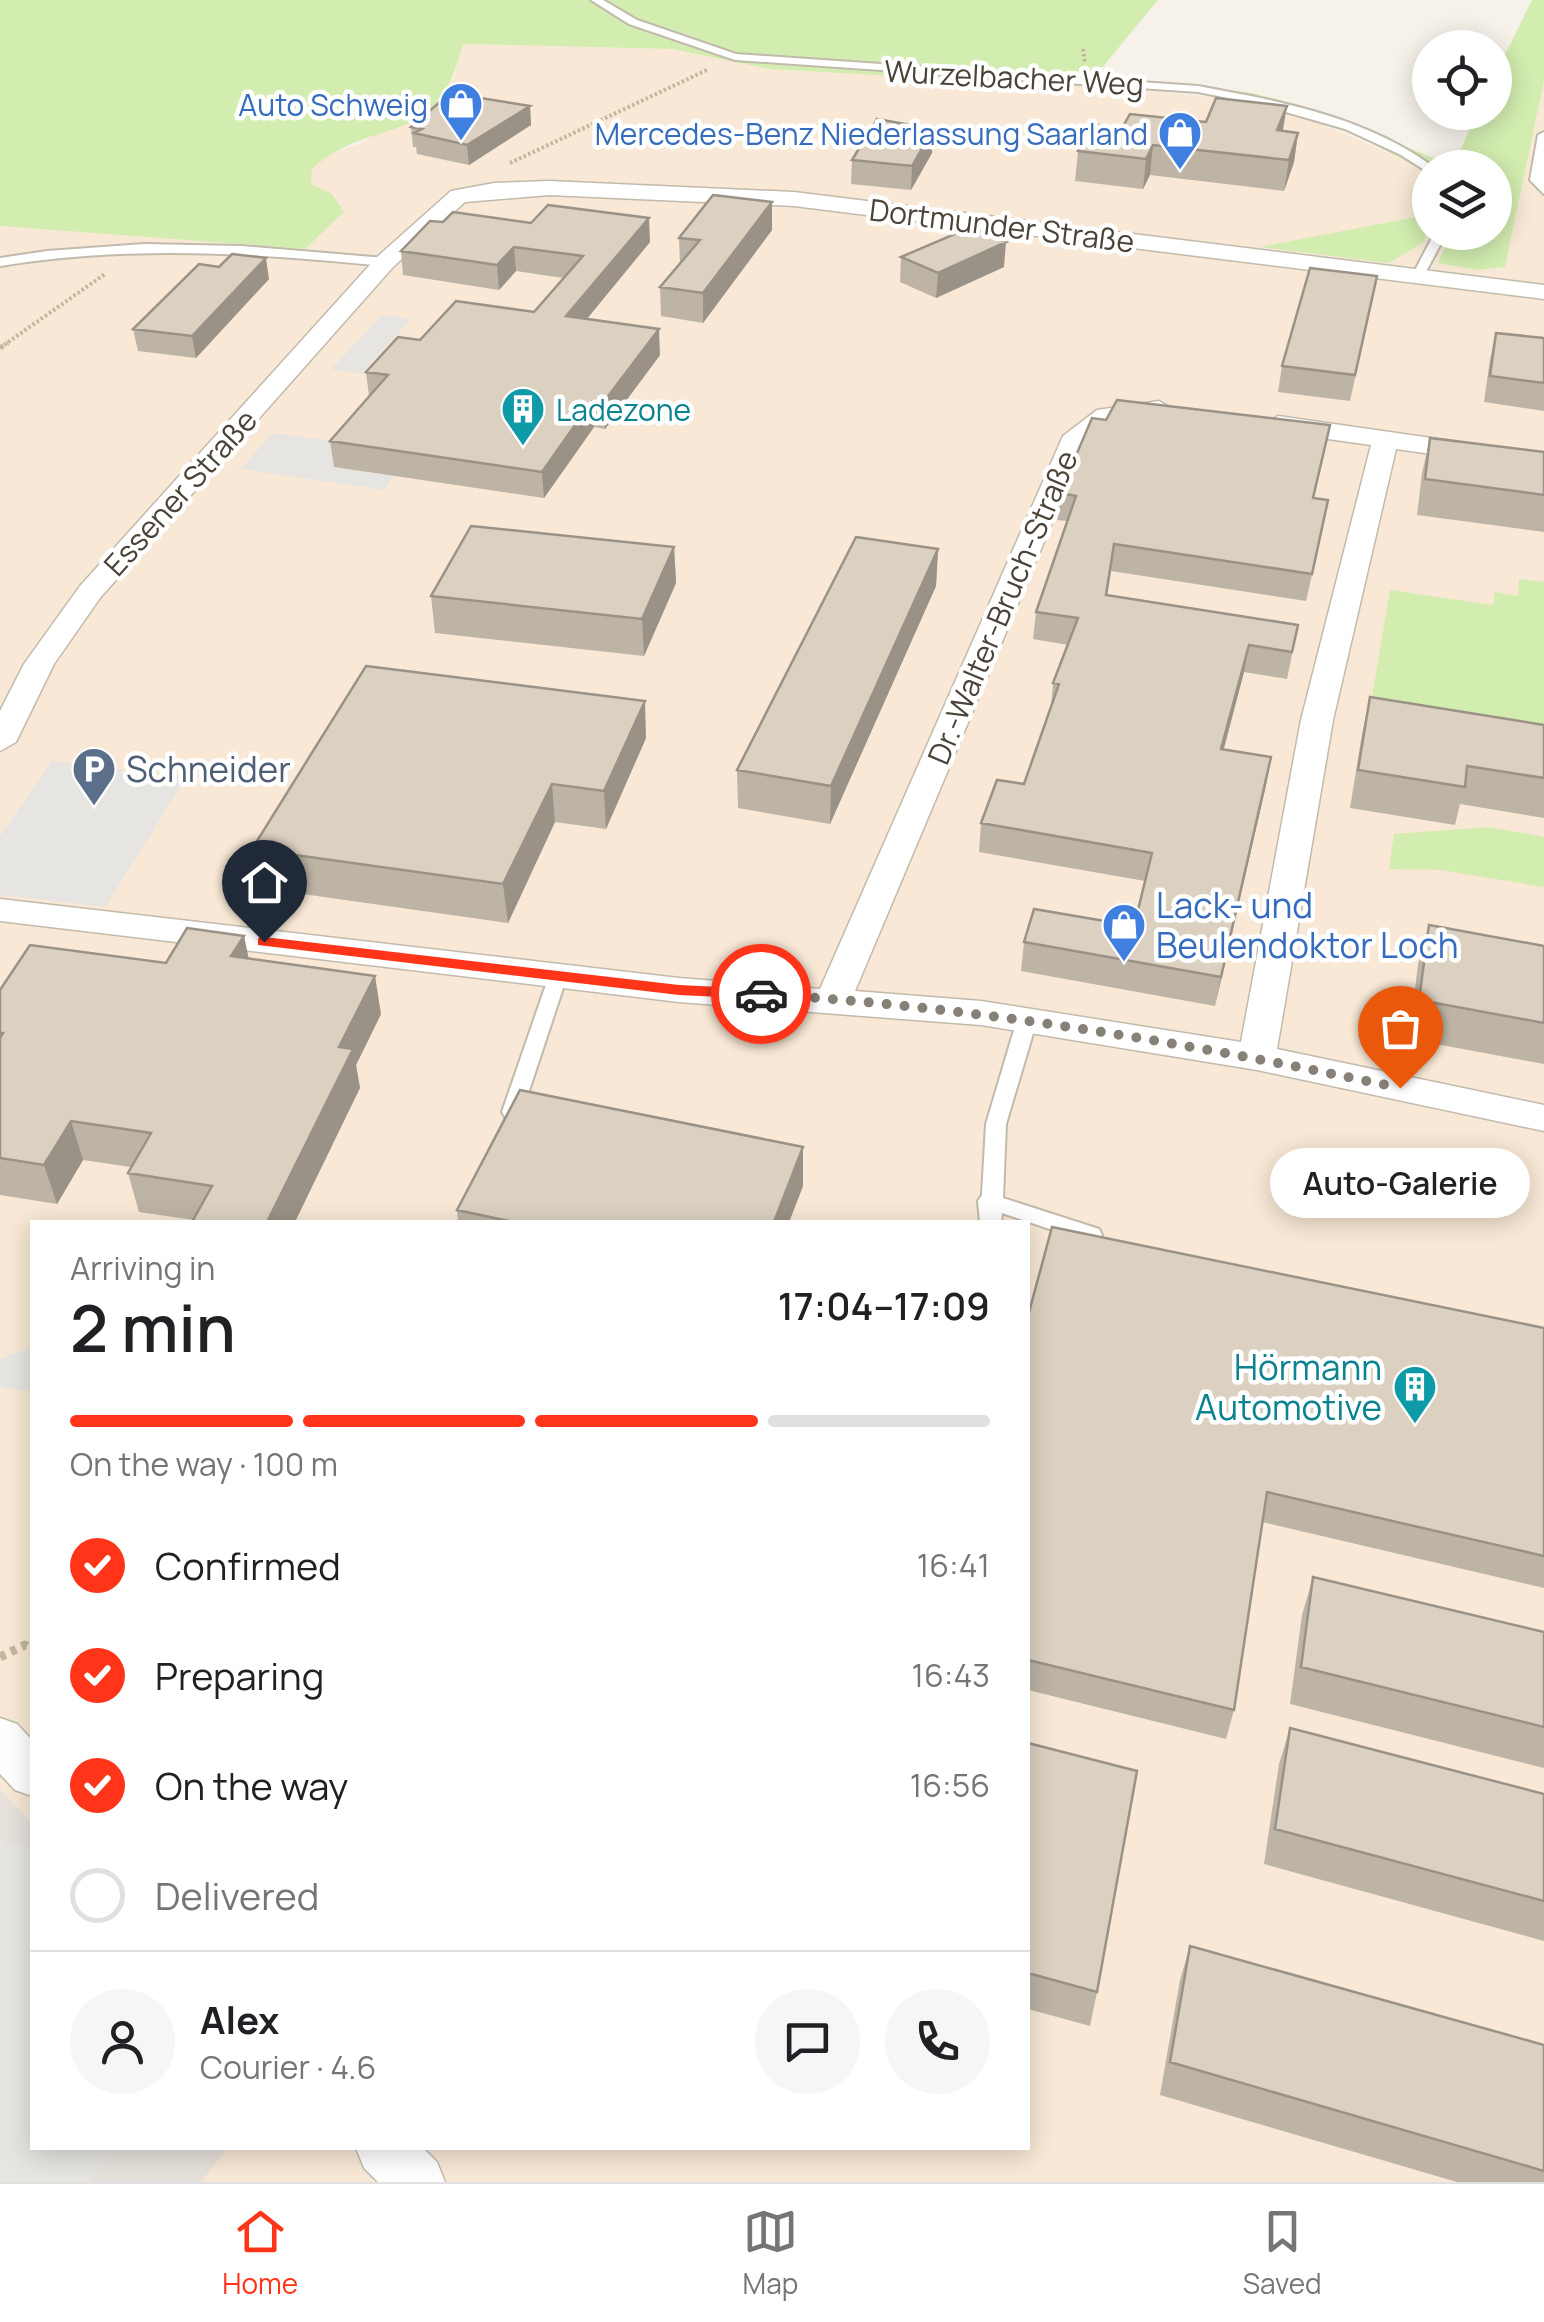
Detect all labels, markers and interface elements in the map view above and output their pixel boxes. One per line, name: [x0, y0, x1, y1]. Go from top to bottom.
map controls: [1412, 30, 1512, 250]
button: locate: [1412, 30, 1512, 130]
street label: Wurzelbacher Weg: [883, 50, 1145, 104]
shop icon: Auto Schweig: [438, 81, 484, 142]
place label: Auto Schweig: [238, 84, 428, 125]
shop icon: Mercedes-Benz Niederlassung Saarland: [1157, 110, 1203, 171]
place label: Mercedes-Benz Niederlassung Saarland: [595, 113, 1148, 154]
button: layers: [1412, 150, 1512, 250]
street label: Dortmunder Straße: [867, 188, 1137, 262]
building icon: Ladezone: [500, 386, 546, 447]
place label: Ladezone: [556, 389, 691, 430]
street label: Essener Straße: [94, 400, 266, 584]
street label: Dr.-Walter-Bruch-Straße: [917, 444, 1087, 770]
place label: Schneider: [126, 745, 291, 793]
parking icon: Schneider: [71, 746, 117, 807]
pin: [222, 840, 307, 943]
icon: home: [237, 855, 292, 910]
place label: Lack- und Beulendoktor Loch: [1156, 881, 1459, 969]
shop icon: Lack- und Beulendoktor Loch: [1101, 902, 1147, 963]
courier: [711, 944, 811, 1044]
icon: car: [734, 967, 789, 1022]
pin: [1358, 986, 1443, 1089]
icon: bag: [1373, 1001, 1428, 1056]
callout: Auto-Galerie: [1270, 1148, 1530, 1218]
text: Auto-Galerie: [1302, 1161, 1498, 1205]
text: Arriving in: [70, 1246, 215, 1290]
text: 17:04–17:09: [778, 1279, 990, 1331]
text: 2 min: [70, 1283, 236, 1372]
place label: Hörmann Automotive: [1195, 1343, 1382, 1431]
building icon: Hörmann Automotive: [1392, 1364, 1438, 1425]
text: On the way · 100 m: [70, 1442, 338, 1486]
icon: check: [70, 1538, 125, 1593]
text: Confirmed: [155, 1539, 341, 1591]
text: 16:41: [917, 1543, 990, 1587]
icon: check: [70, 1648, 125, 1703]
text: Preparing: [155, 1649, 324, 1701]
text: 16:43: [912, 1653, 990, 1697]
icon: check: [70, 1758, 125, 1813]
text: On the way: [155, 1759, 348, 1811]
text: 16:56: [910, 1763, 990, 1807]
text: Delivered: [155, 1869, 319, 1921]
button: person: [70, 1989, 175, 2094]
button: chat: [755, 1989, 860, 2094]
button: phone: [885, 1989, 990, 2094]
text: Alex: [200, 1993, 279, 2045]
text: Courier · 4.6: [200, 2045, 376, 2089]
tab: Home: [222, 2204, 298, 2302]
tab: Map: [743, 2204, 798, 2302]
tab: Saved: [1243, 2204, 1322, 2302]

